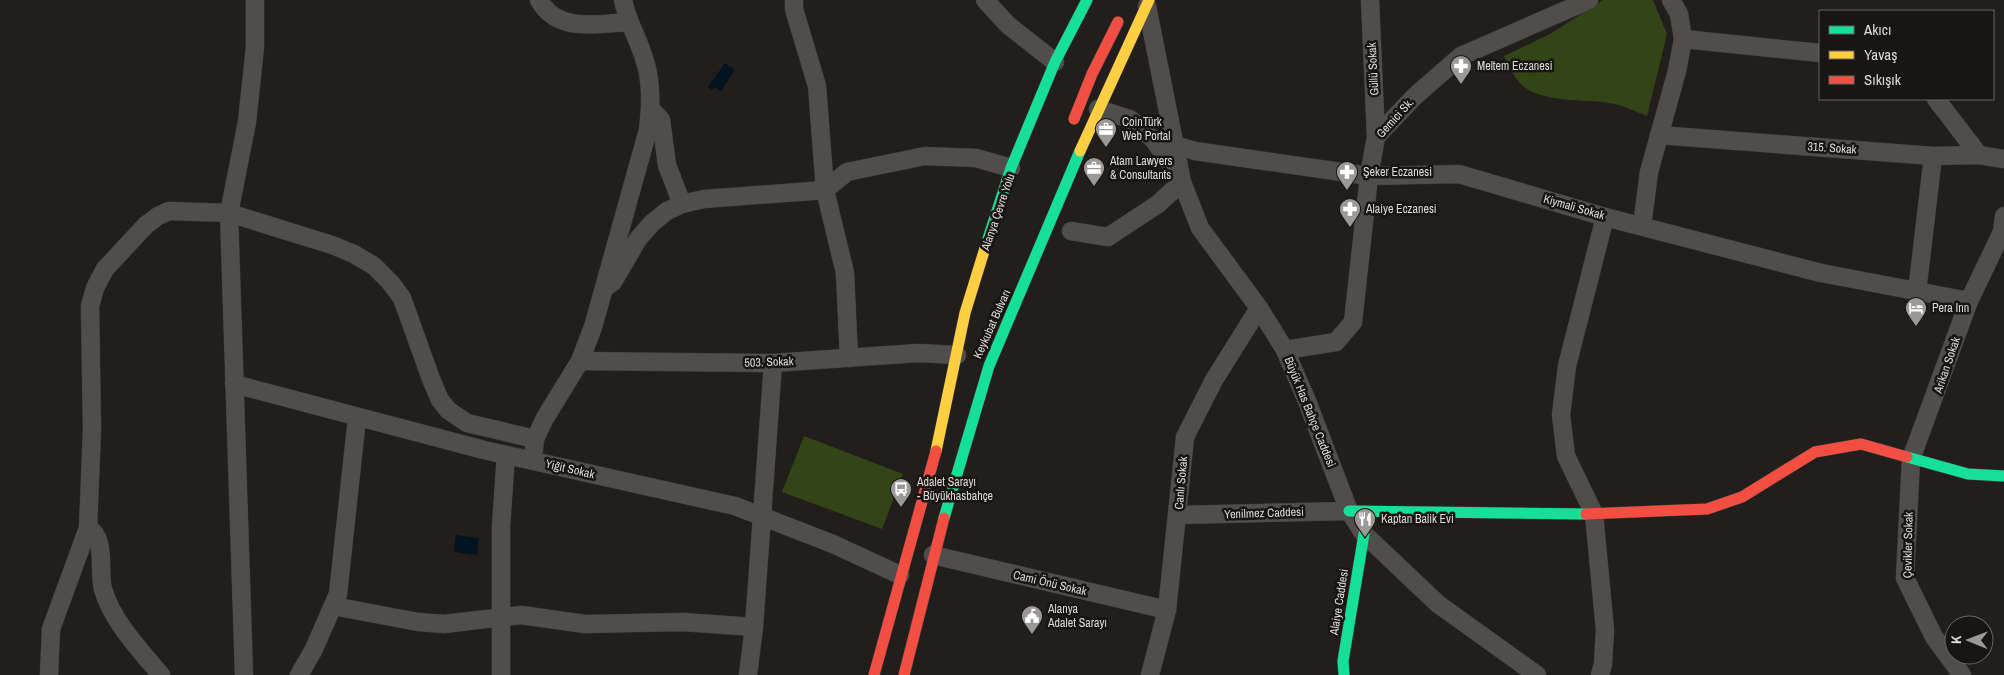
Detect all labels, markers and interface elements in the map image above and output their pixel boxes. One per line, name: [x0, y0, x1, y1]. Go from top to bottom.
legend: [1819, 10, 1994, 100]
text: Akıcı: [1863, 19, 1891, 40]
street label: Güllü Sokak: [1364, 42, 1382, 96]
text: Yavaş: [1864, 44, 1897, 65]
pharmacy icon: Meltem Eczanesi: [1449, 54, 1473, 85]
place label: Meltem Eczanesi: [1477, 58, 1552, 74]
text: Sıkışık: [1864, 69, 1902, 90]
street label: Gemici Sk.: [1373, 95, 1417, 141]
place label: CoinTürk Web Portal: [1122, 114, 1171, 144]
office icon: CoinTürk Web Portal: [1094, 117, 1118, 148]
street label: 315. Sokak: [1807, 138, 1857, 158]
place label: Atam Lawyers & Consultants: [1109, 153, 1172, 183]
office icon: Atam Lawyers & Consultants: [1082, 156, 1106, 187]
pharmacy icon: Şeker Eczanesi: [1335, 160, 1359, 191]
place label: Şeker Eczanesi: [1363, 164, 1432, 180]
street label: Alanya Çevre Yolu: [977, 171, 1019, 254]
street label: Kiymali Sokak: [1542, 191, 1607, 223]
pharmacy icon: Alaiye Eczanesi: [1338, 197, 1362, 228]
place label: Alaiye Eczanesi: [1365, 201, 1437, 217]
street label: Keykubat Bulvarı: [970, 287, 1014, 361]
hotel icon: Pera Inn: [1904, 296, 1928, 327]
place label: Pera Inn: [1932, 300, 1969, 316]
street label: Arikan Sokak: [1930, 335, 1964, 396]
street label: 503. Sokak: [744, 353, 794, 371]
street label: Büyük Has Bahçe Caddesi: [1281, 354, 1339, 470]
street label: Yiğit Sokak: [544, 456, 596, 482]
street label: Canlı Sokak: [1171, 456, 1191, 510]
place label: Adalet Sarayı - Büyükhasbahçe: [916, 474, 993, 504]
bus stop icon: Adalet Sarayı - Büyükhasbahçe: [889, 477, 913, 508]
street label: Yenilmez Caddesi: [1224, 504, 1304, 522]
restaurant icon: Kaptan Balik Evi: [1353, 507, 1377, 538]
place label: Kaptan Balik Evi: [1381, 511, 1454, 527]
street label: Çevikler Sokak: [1899, 512, 1917, 578]
street label: Cami Önü Sokak: [1012, 566, 1089, 599]
street label: Alaiye Caddesi: [1326, 568, 1352, 637]
place label: Alanya Adalet Sarayı: [1047, 601, 1107, 631]
public building icon: Alanya Adalet Sarayı: [1020, 604, 1044, 635]
north arrow: [1944, 615, 1994, 665]
text: K: [1947, 635, 1965, 644]

